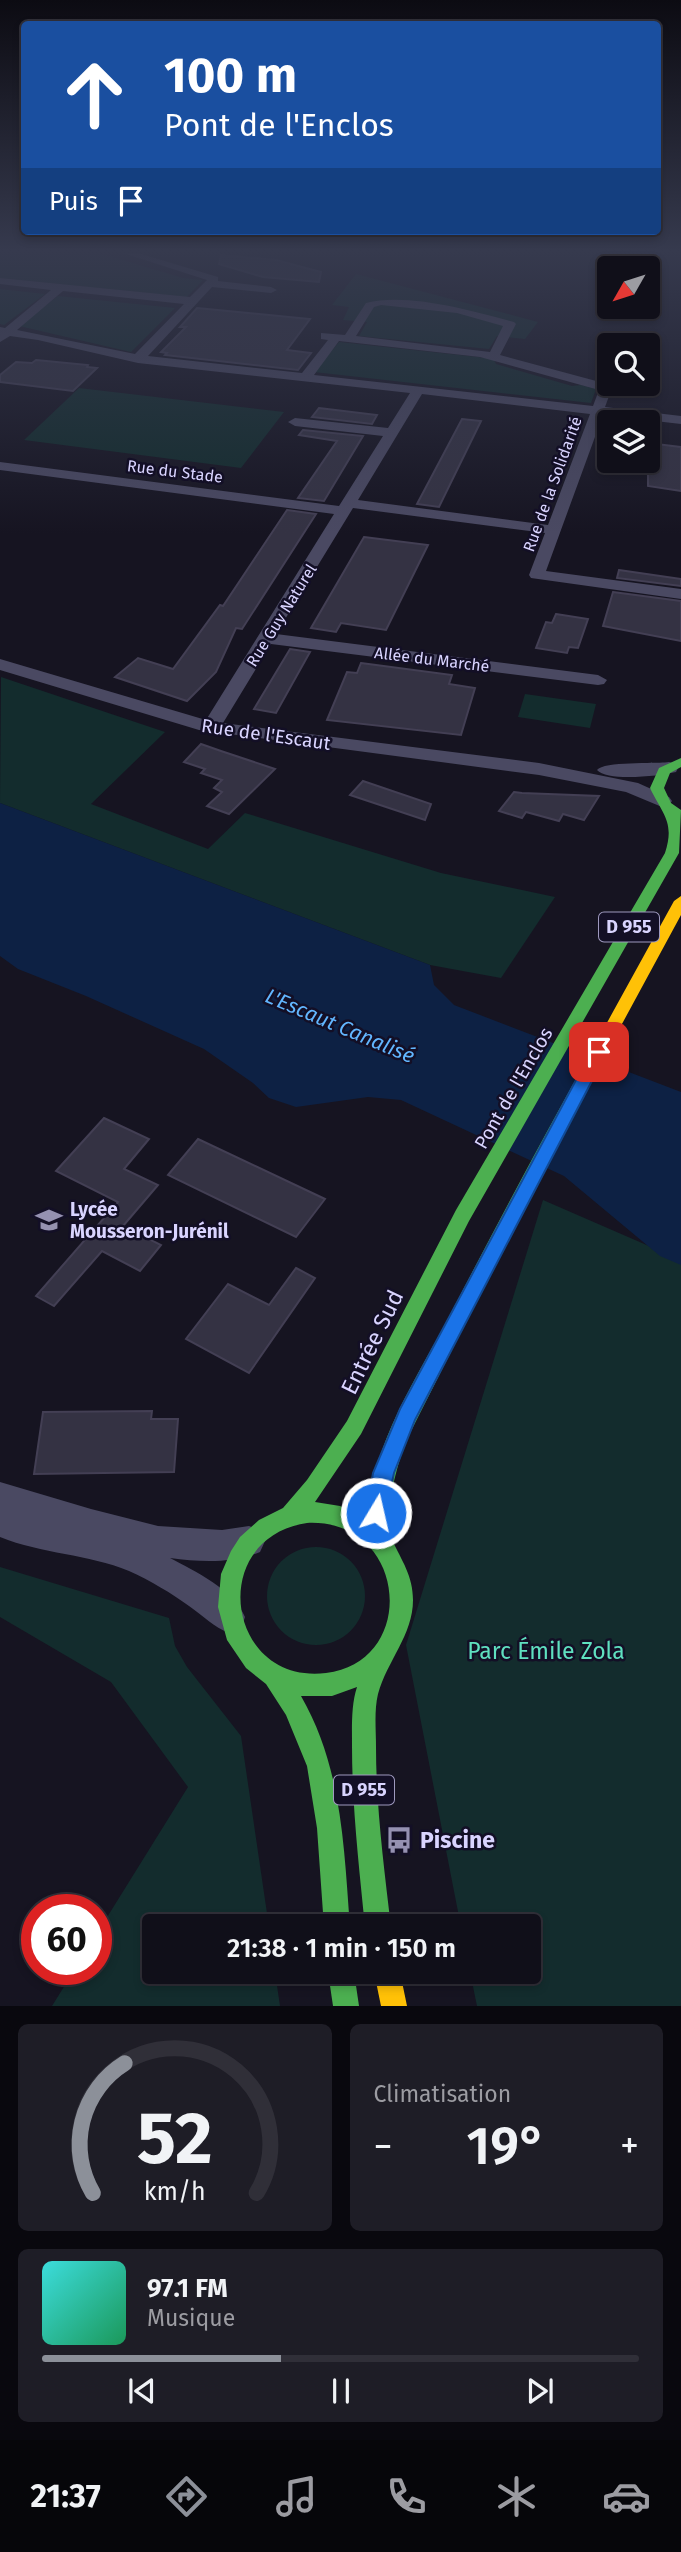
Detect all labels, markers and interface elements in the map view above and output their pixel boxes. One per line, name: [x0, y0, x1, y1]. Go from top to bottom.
text: 100 m: [164, 46, 297, 105]
icon: ahead: [49, 49, 140, 140]
text: Pont de l'Enclos: [164, 106, 394, 144]
icon: arrive: [112, 182, 150, 220]
text: Puis: [49, 186, 98, 217]
north arrow: [597, 256, 660, 318]
map controls: [597, 256, 660, 473]
button: search: [597, 333, 660, 396]
button: layers: [597, 410, 660, 473]
street label: Rue de la Solidarité: [519, 414, 586, 554]
street label: Rue du Stade: [126, 456, 224, 487]
street label: Rue Guy Naturel: [242, 560, 321, 670]
street label: Allée du Marché: [373, 643, 491, 676]
street label: Rue de l'Escaut: [200, 714, 332, 755]
road number: D 955: [599, 912, 659, 942]
water label: L'Escaut Canalisé: [261, 983, 419, 1069]
pin: [569, 1022, 629, 1082]
street label: Pont de l'Enclos: [469, 1023, 558, 1153]
icon: arrive: [580, 1033, 618, 1071]
place label: Lycée Mousseron-Jurénil: [70, 1198, 229, 1243]
school or university icon: Lycée Mousseron-Jurénil: [34, 1205, 64, 1235]
street label: Entrée Sud: [335, 1285, 409, 1399]
position arrow: [339, 1476, 413, 1550]
park label: Parc Émile Zola: [467, 1636, 625, 1665]
road number: D 955: [334, 1776, 394, 1804]
bus stop icon: Piscine: [384, 1825, 414, 1855]
place label: Piscine: [420, 1826, 495, 1854]
speed limit sign: 60: [21, 1894, 112, 1985]
text: 21:38 · 1 min · 150 m: [227, 1933, 456, 1964]
text: Climatisation: [374, 2080, 511, 2108]
text: 52: [137, 2096, 213, 2183]
text: 19°: [467, 2115, 546, 2178]
text: −: [374, 2123, 393, 2169]
text: +: [620, 2123, 639, 2169]
text: km/h: [144, 2177, 206, 2207]
text: 97.1 FM: [147, 2273, 228, 2304]
text: Musique: [147, 2304, 235, 2332]
icon: previous: [123, 2372, 161, 2410]
icon: pause: [322, 2372, 360, 2410]
icon: next: [521, 2372, 559, 2410]
icon: directions: [162, 2472, 211, 2521]
icon: music: [272, 2472, 321, 2521]
icon: phone: [382, 2472, 431, 2521]
icon: climate: [492, 2472, 541, 2521]
icon: car: [602, 2472, 651, 2521]
text: 21:37: [30, 2477, 101, 2515]

